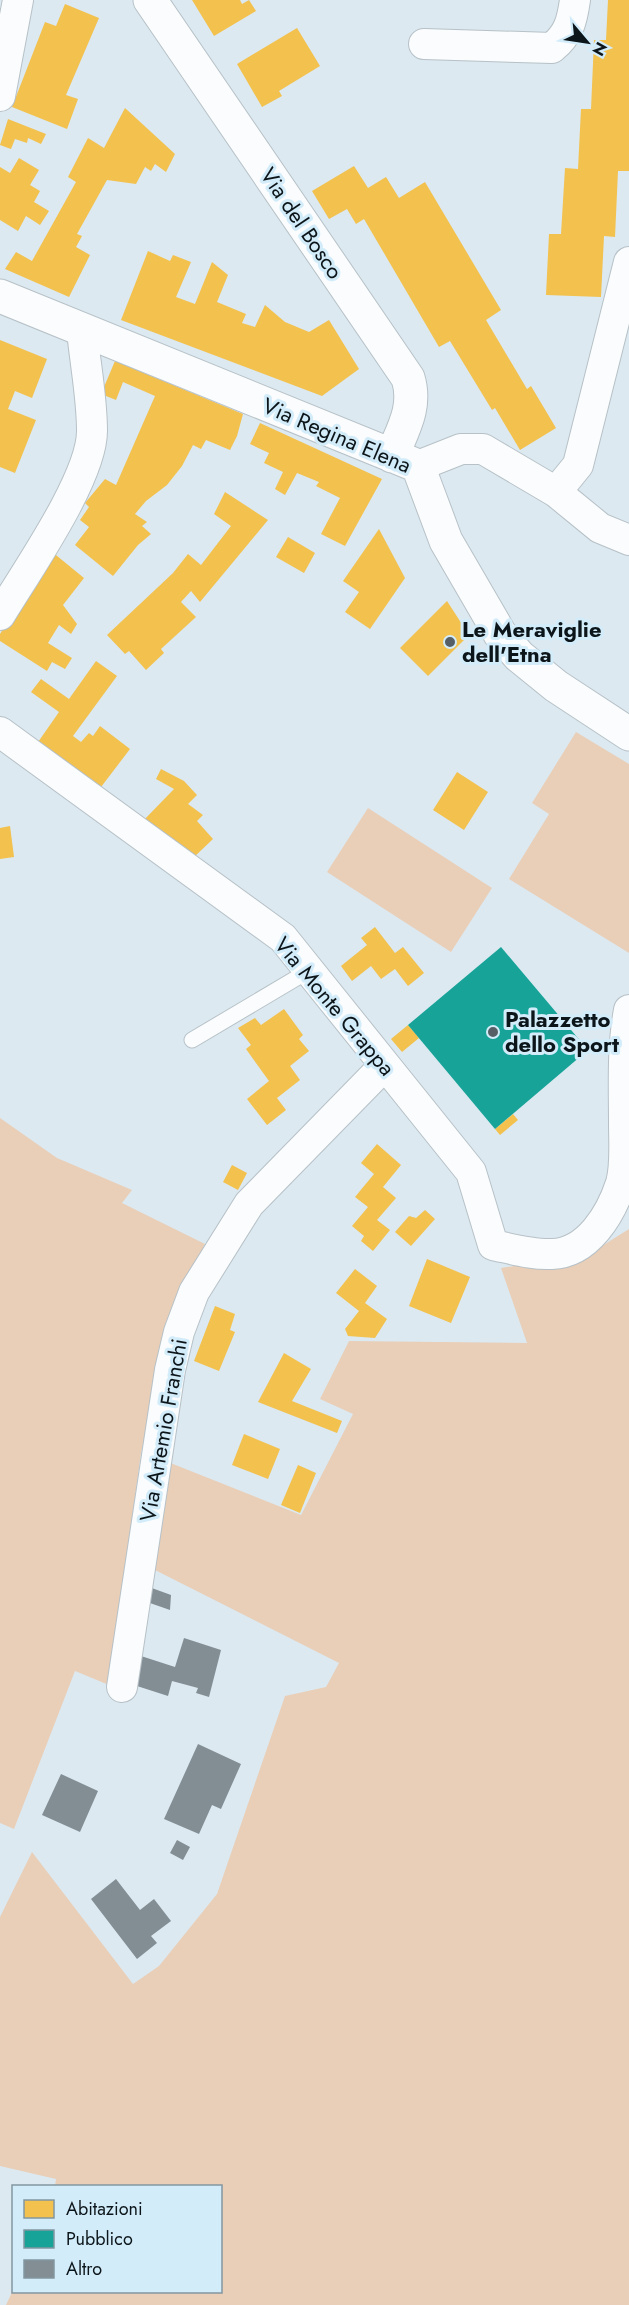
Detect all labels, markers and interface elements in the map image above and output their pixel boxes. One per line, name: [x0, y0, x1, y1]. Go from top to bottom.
north arrow: [557, 12, 617, 72]
text: N: [587, 38, 613, 60]
street label: Via del Bosco: [253, 161, 351, 285]
street label: Via Regina Elena: [258, 389, 416, 481]
place label: Le Meraviglie dell'Etna: [462, 613, 602, 670]
marker: Le Meraviglie dell'Etna: [443, 635, 457, 649]
street label: Via Monte Grappa: [267, 930, 403, 1082]
place label: Palazzetto dello Sport: [505, 1003, 619, 1060]
marker: Palazzetto dello Sport: [486, 1025, 500, 1039]
street label: Via Artemio Franchi: [131, 1336, 195, 1524]
legend: [12, 2185, 222, 2293]
text: Abitazioni: [66, 2196, 143, 2222]
text: Pubblico: [66, 2226, 133, 2252]
text: Altro: [66, 2256, 102, 2282]

